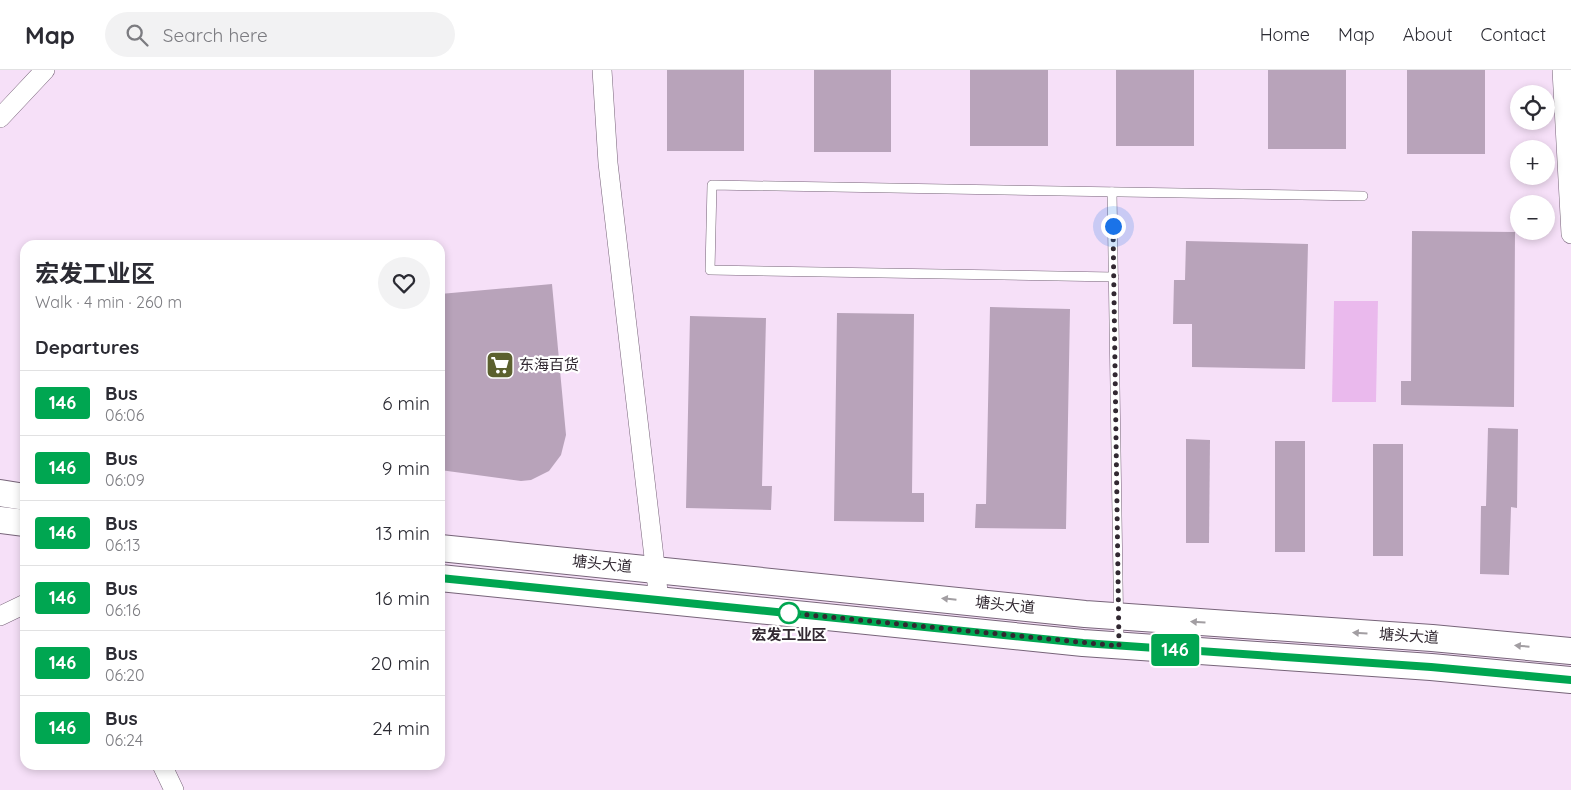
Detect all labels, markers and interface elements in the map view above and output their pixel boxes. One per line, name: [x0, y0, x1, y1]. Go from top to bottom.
search box: [105, 12, 455, 57]
text: Map: [25, 20, 75, 50]
icon: search: [123, 21, 151, 49]
text: Search here: [163, 23, 268, 47]
text: Home: [1260, 23, 1310, 46]
text: Map: [1338, 23, 1375, 46]
text: About: [1403, 23, 1453, 46]
text: Contact: [1481, 23, 1546, 46]
map controls: [1510, 85, 1555, 240]
button: locate: [1510, 85, 1555, 130]
button: +: [1510, 140, 1555, 185]
button: −: [1510, 195, 1555, 240]
your location: [1101, 214, 1126, 239]
button: heart: [378, 257, 430, 309]
text: 宏发工业区: [35, 258, 155, 288]
text: Walk · 4 min · 260 m: [35, 292, 182, 312]
text: Departures: [35, 335, 139, 359]
supermarket icon: 东海百货: [485, 350, 515, 380]
place label: 东海百货: [519, 355, 579, 374]
text: Bus: [105, 381, 138, 405]
text: 146: [49, 391, 76, 414]
text: 6 min: [382, 391, 430, 415]
text: 06:06: [105, 405, 144, 425]
text: Bus: [105, 446, 138, 470]
text: 146: [49, 456, 76, 479]
text: 9 min: [382, 456, 430, 480]
text: 06:09: [105, 470, 145, 490]
text: Bus: [105, 511, 138, 535]
text: 146: [49, 521, 76, 544]
text: 13 min: [375, 521, 430, 545]
text: 06:13: [105, 535, 140, 555]
street label: 塘头大道: [571, 551, 633, 576]
text: Bus: [105, 576, 138, 600]
text: 146: [49, 586, 76, 609]
text: 16 min: [375, 586, 430, 610]
street label: 塘头大道: [974, 592, 1036, 617]
one-way arrow: [941, 595, 957, 603]
text: 06:16: [105, 600, 141, 620]
marker: 宏发工业区: [778, 602, 800, 624]
one-way arrow: [1190, 618, 1206, 626]
street label: 塘头大道: [1378, 624, 1440, 647]
place label: 宏发工业区: [751, 625, 827, 644]
one-way arrow: [1352, 629, 1368, 637]
line badge: 146: [1146, 634, 1204, 666]
text: 146: [1161, 638, 1189, 661]
text: Bus: [105, 641, 138, 665]
one-way arrow: [1514, 642, 1530, 650]
text: 146: [49, 651, 76, 674]
text: 20 min: [371, 651, 430, 675]
text: 06:20: [105, 665, 145, 685]
text: Bus: [105, 706, 138, 730]
text: 146: [49, 716, 76, 739]
text: 24 min: [372, 716, 430, 740]
text: 06:24: [105, 730, 143, 750]

